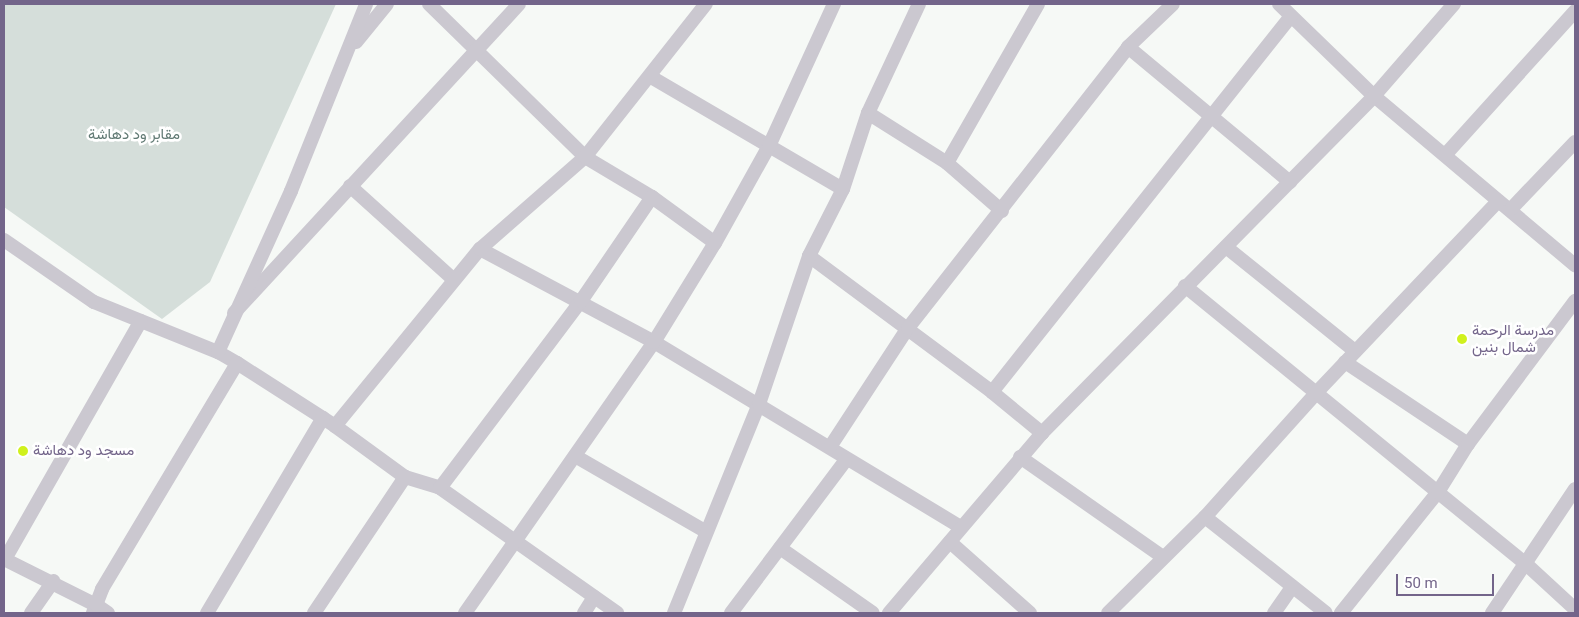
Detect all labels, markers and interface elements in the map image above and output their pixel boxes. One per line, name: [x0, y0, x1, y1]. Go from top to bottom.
park label: مقابر ود دهاشة: [88, 126, 180, 144]
place label: مدرسة الرحمة شمال بنين: [1472, 321, 1554, 356]
marker: مدرسة الرحمة شمال بنين: [1456, 333, 1468, 345]
place label: مسجد ود دهاشة: [33, 442, 134, 460]
marker: مسجد ود دهاشة: [17, 445, 29, 457]
scale bar: [1399, 564, 1496, 596]
text: 50 m: [1404, 574, 1438, 592]

